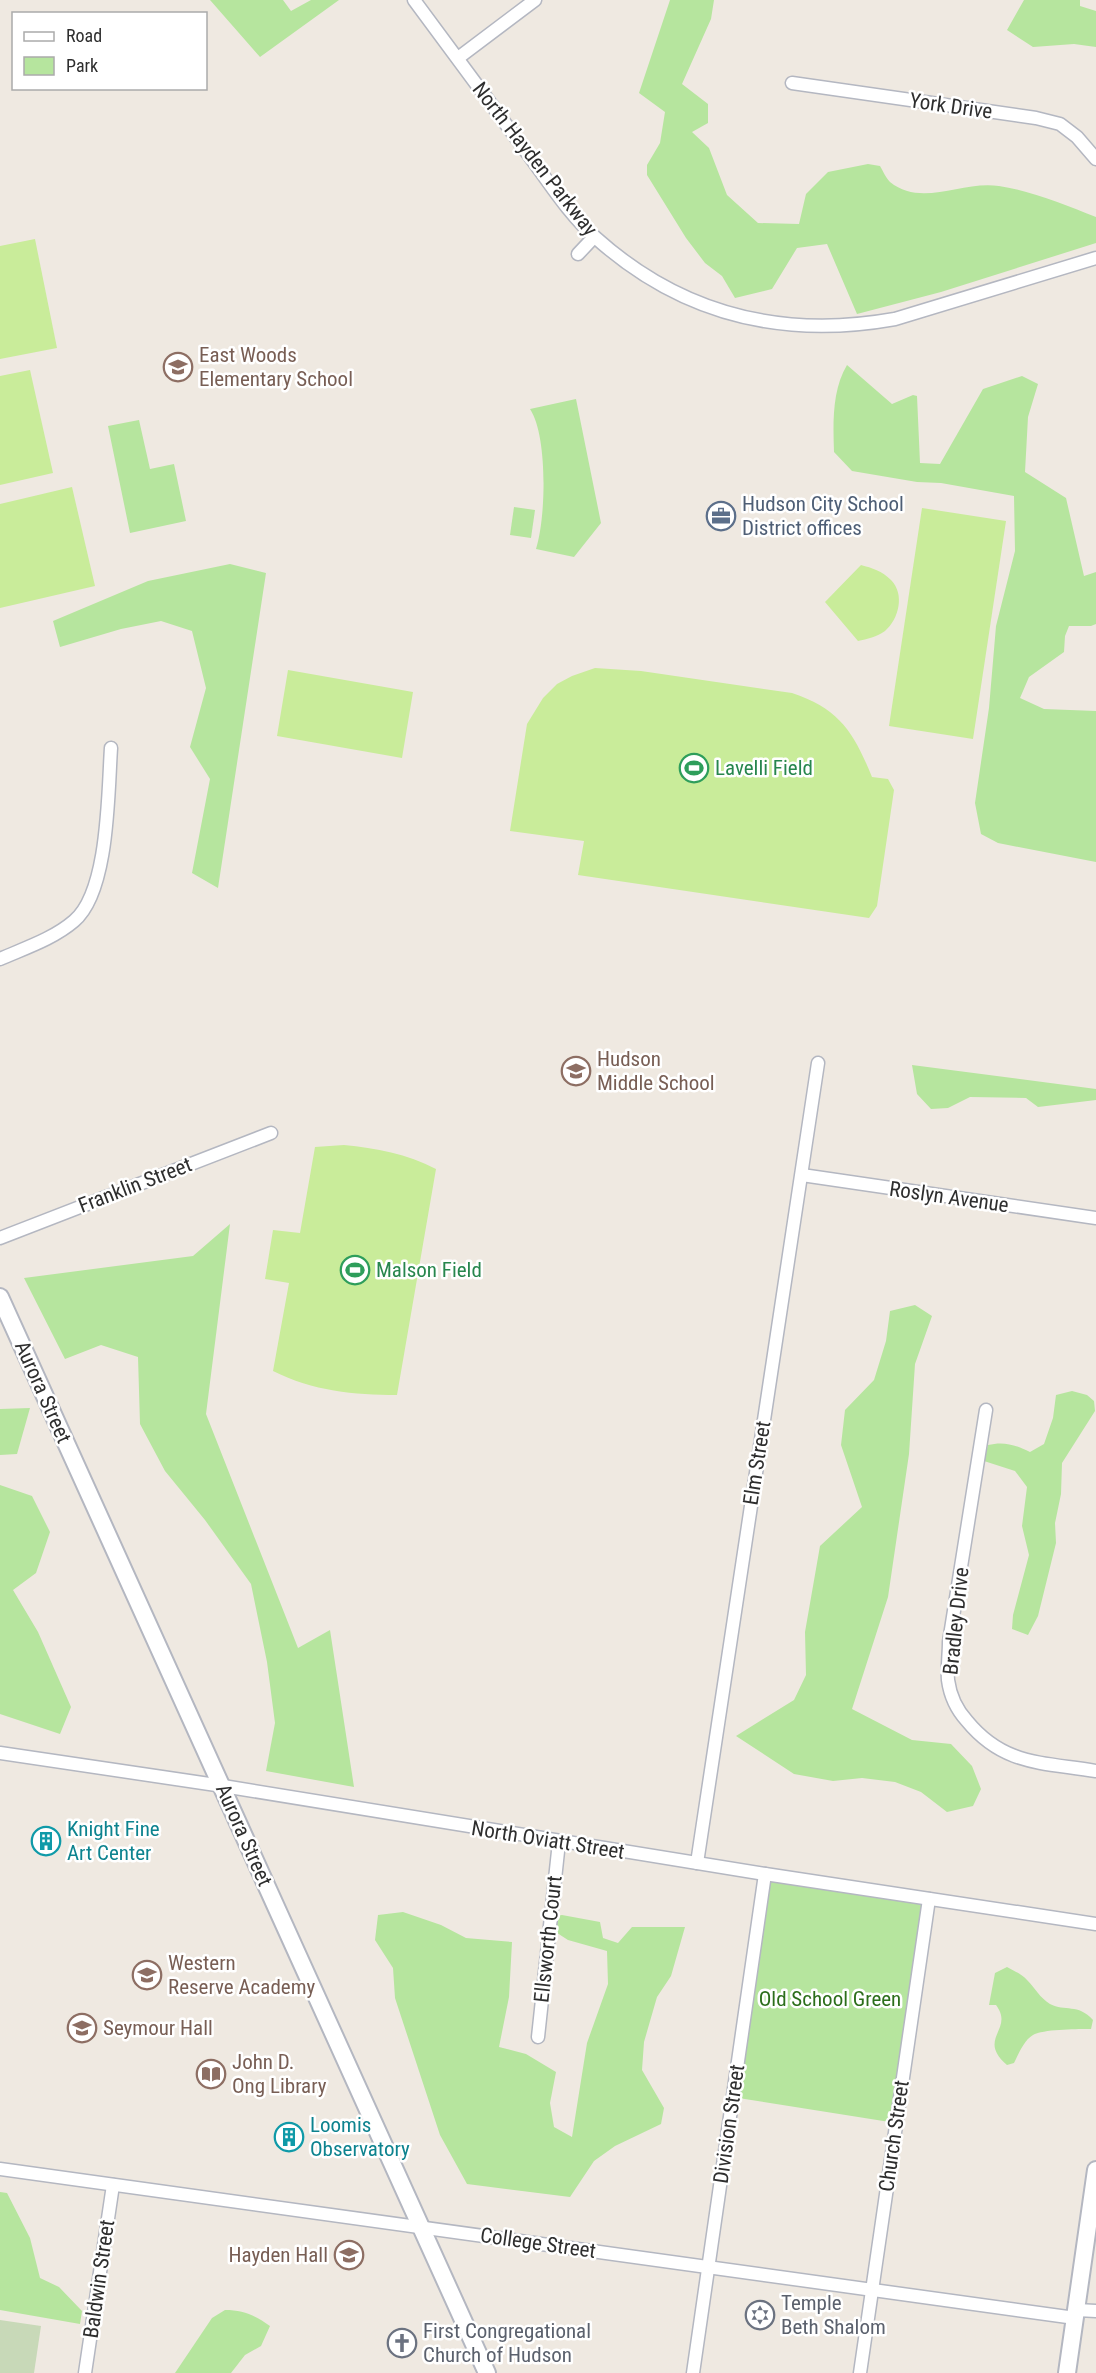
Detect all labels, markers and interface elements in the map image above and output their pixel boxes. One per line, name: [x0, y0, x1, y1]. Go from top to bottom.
legend: [12, 12, 207, 90]
text: Road: [66, 25, 102, 46]
text: Park: [66, 55, 98, 76]
street label: North Hayden Parkway: [468, 77, 603, 241]
street label: York Drive: [908, 88, 994, 124]
place label: East Woods Elementary School: [199, 343, 353, 391]
school or university icon: East Woods Elementary School: [162, 351, 194, 383]
place label: Hudson City School District offices: [742, 492, 904, 540]
office icon: Hudson City School District offices: [705, 500, 737, 532]
sports icon: Lavelli Field: [678, 752, 710, 784]
place label: Lavelli Field: [715, 756, 813, 780]
place label: Hudson Middle School: [597, 1047, 715, 1095]
school or university icon: Hudson Middle School: [560, 1055, 592, 1087]
street label: Franklin Street: [75, 1152, 195, 1218]
street label: Roslyn Avenue: [888, 1177, 1010, 1217]
sports icon: Malson Field: [339, 1254, 371, 1286]
place label: Malson Field: [376, 1258, 482, 1282]
street label: Aurora Street: [10, 1337, 76, 1447]
street label: Elm Street: [738, 1419, 776, 1507]
street label: Bradley Drive: [938, 1566, 974, 1676]
street label: Aurora Street: [211, 1780, 277, 1890]
street label: North Oviatt Street: [470, 1816, 626, 1864]
place label: Knight Fine Art Center: [67, 1817, 160, 1865]
building icon: Knight Fine Art Center: [30, 1825, 62, 1857]
street label: Ellsworth Court: [529, 1874, 567, 2004]
place label: Western Reserve Academy: [168, 1951, 315, 1999]
school or university icon: Western Reserve Academy: [131, 1959, 163, 1991]
park label: Old School Green: [759, 1987, 901, 2011]
school or university icon: Seymour Hall: [66, 2012, 98, 2044]
place label: Seymour Hall: [103, 2016, 213, 2040]
place label: John D. Ong Library: [232, 2050, 327, 2098]
library icon: John D. Ong Library: [195, 2058, 227, 2090]
street label: Division Street: [709, 2063, 749, 2185]
street label: Church Street: [874, 2079, 914, 2193]
place label: Loomis Observatory: [310, 2113, 410, 2161]
building icon: Loomis Observatory: [273, 2121, 305, 2153]
street label: Baldwin Street: [79, 2218, 119, 2340]
street label: College Street: [479, 2223, 597, 2263]
school or university icon: Hayden Hall: [333, 2239, 365, 2271]
place label: Hayden Hall: [228, 2243, 328, 2267]
place label: Temple Beth Shalom: [781, 2291, 886, 2339]
synagogue icon: Temple Beth Shalom: [744, 2299, 776, 2331]
place label: First Congregational Church of Hudson: [423, 2319, 591, 2367]
church icon: First Congregational Church of Hudson: [386, 2327, 418, 2359]

